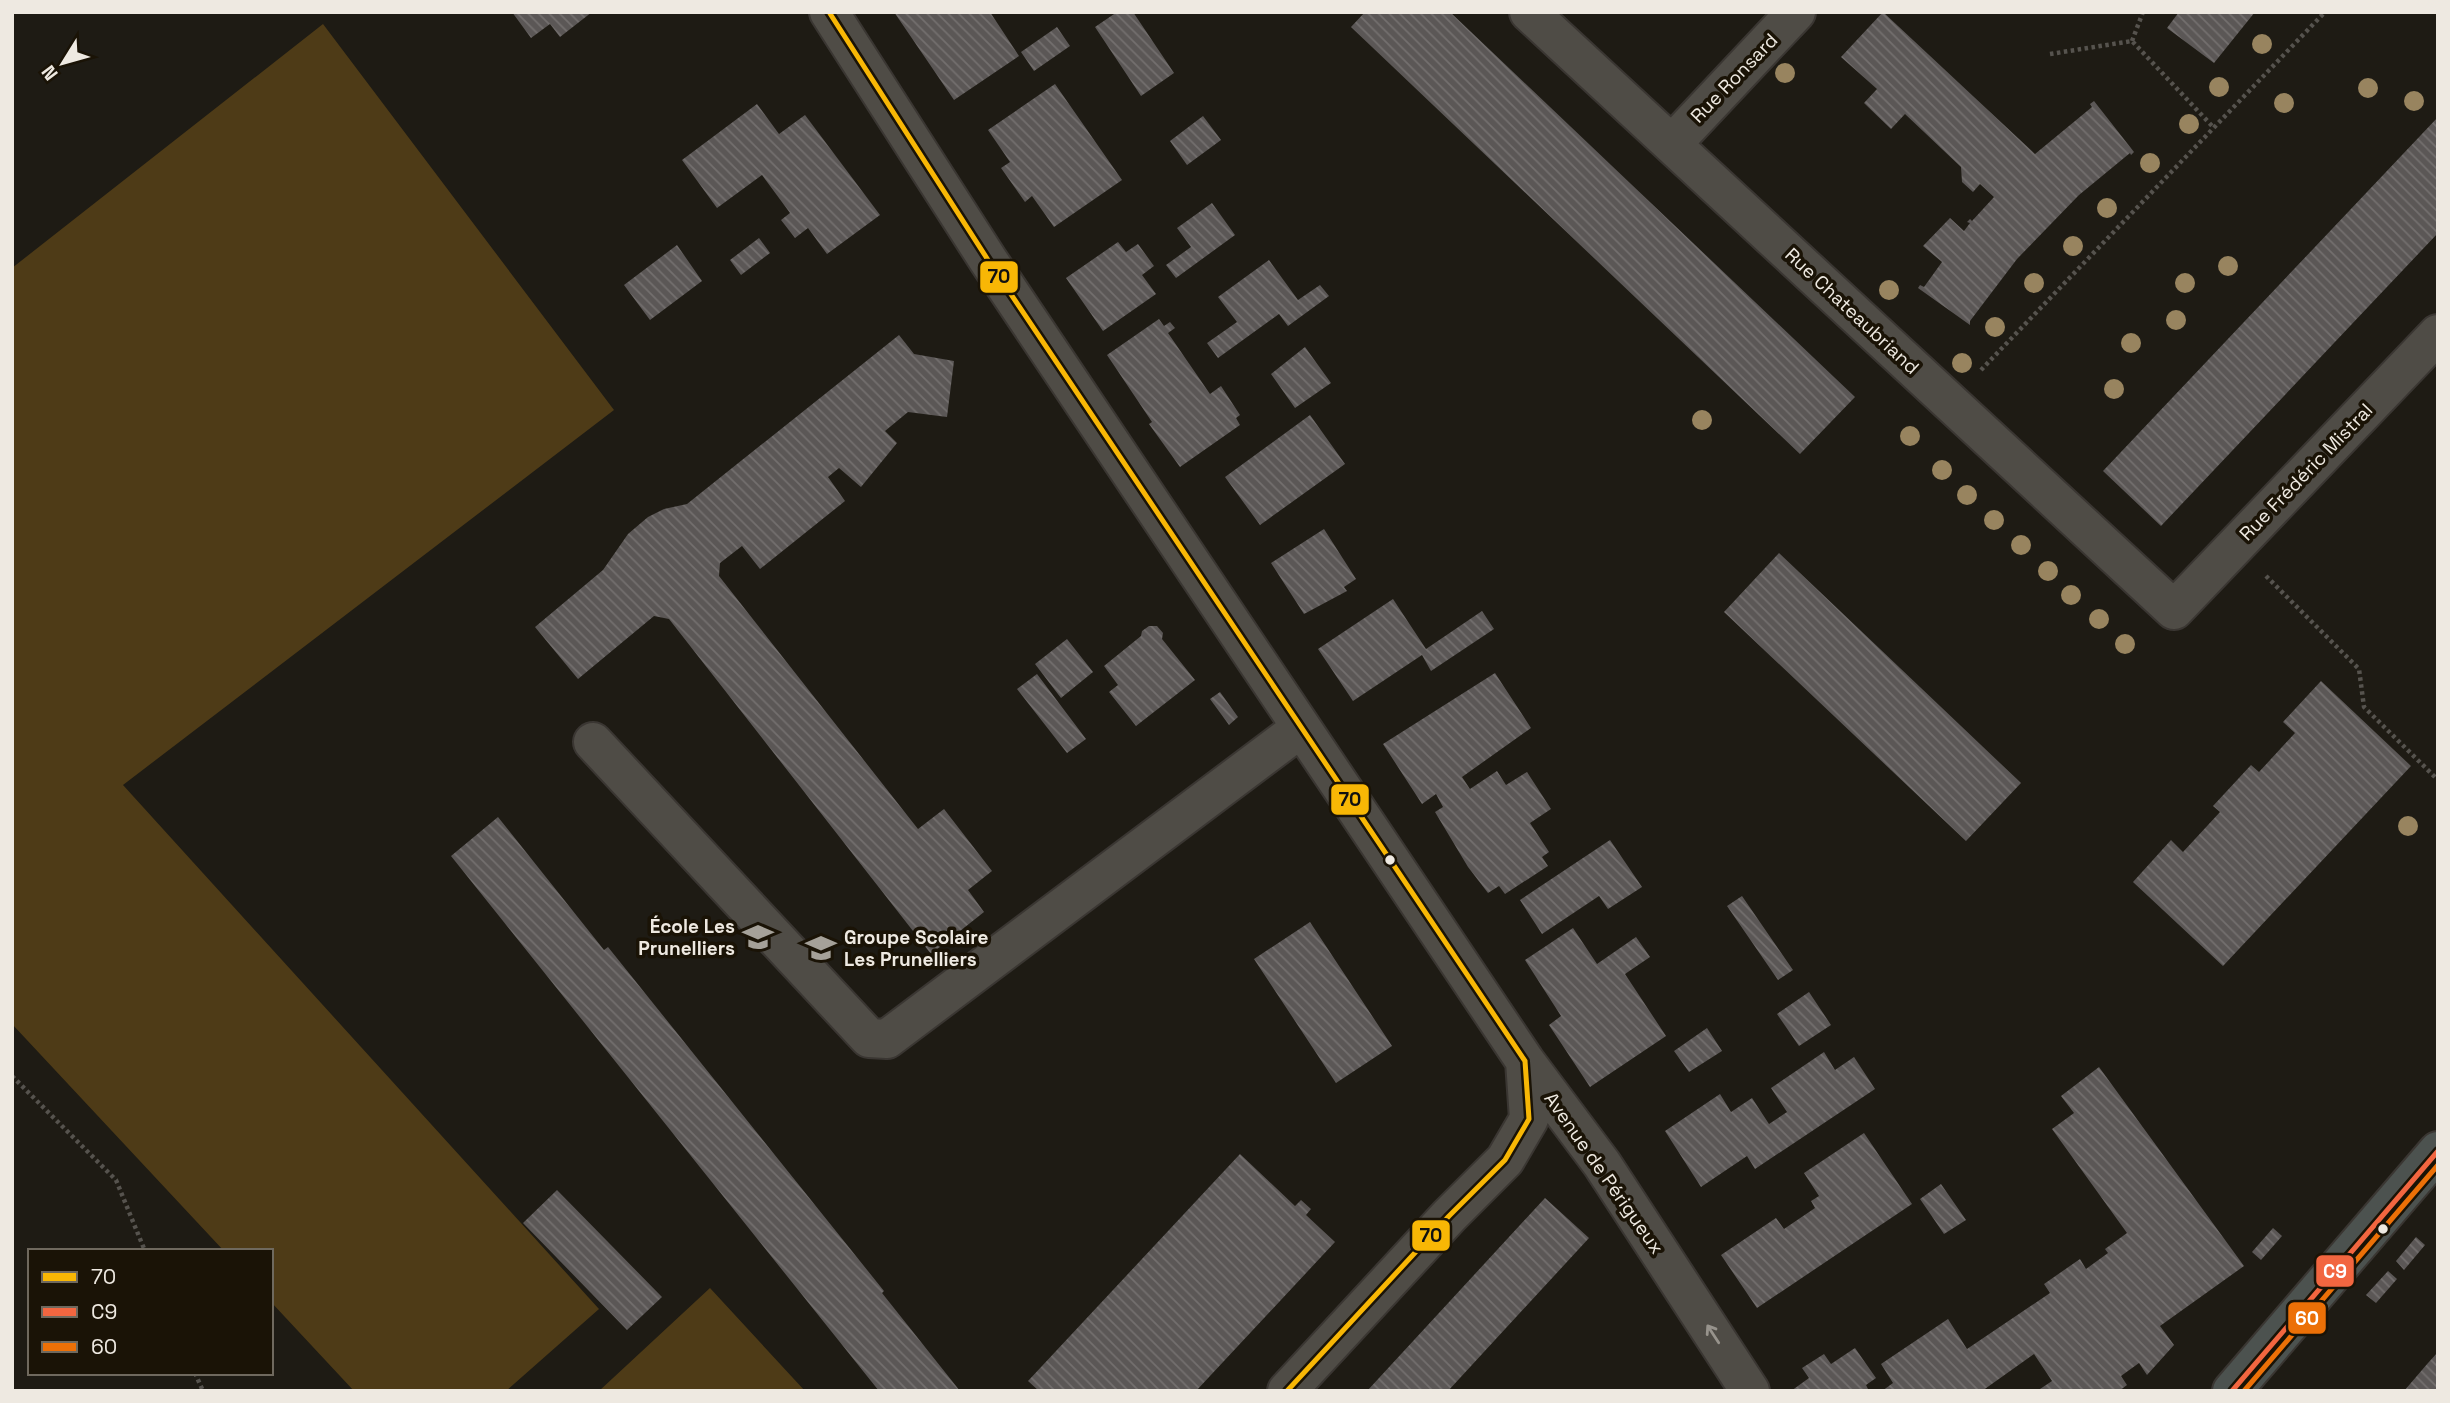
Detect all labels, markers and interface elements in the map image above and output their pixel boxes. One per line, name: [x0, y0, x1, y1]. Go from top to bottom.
north arrow: [28, 28, 98, 98]
street label: Rue Ronsard: [1685, 28, 1783, 128]
text: N: [36, 60, 64, 86]
street label: Rue Chateaubriand: [1780, 242, 1924, 380]
line badge: 70: [979, 260, 1019, 294]
text: 70: [988, 264, 1010, 289]
street label: Rue Frédéric Mistral: [2234, 398, 2378, 546]
line badge: 70: [1330, 783, 1370, 816]
text: 70: [1339, 787, 1361, 812]
unlabelled marker: [1383, 853, 1397, 867]
place label: École Les Prunelliers: [638, 914, 735, 961]
school or university icon: École Les Prunelliers: [741, 920, 775, 954]
place label: Groupe Scolaire Les Prunelliers: [844, 925, 989, 972]
school or university icon: Groupe Scolaire Les Prunelliers: [804, 931, 838, 965]
street label: Avenue de Périgueux: [1539, 1087, 1669, 1259]
line badge: 70: [1411, 1219, 1451, 1252]
unlabelled marker: [2376, 1222, 2390, 1236]
text: 70: [1420, 1223, 1442, 1248]
legend: [28, 1249, 273, 1375]
line badge: C9: [2315, 1254, 2355, 1288]
text: C9: [2323, 1259, 2347, 1284]
text: 70: [91, 1263, 116, 1290]
text: C9: [91, 1298, 117, 1325]
line badge: 60: [2287, 1301, 2327, 1335]
text: 60: [2295, 1306, 2319, 1331]
one-way arrow: [1705, 1324, 1719, 1344]
text: 60: [91, 1333, 117, 1360]

